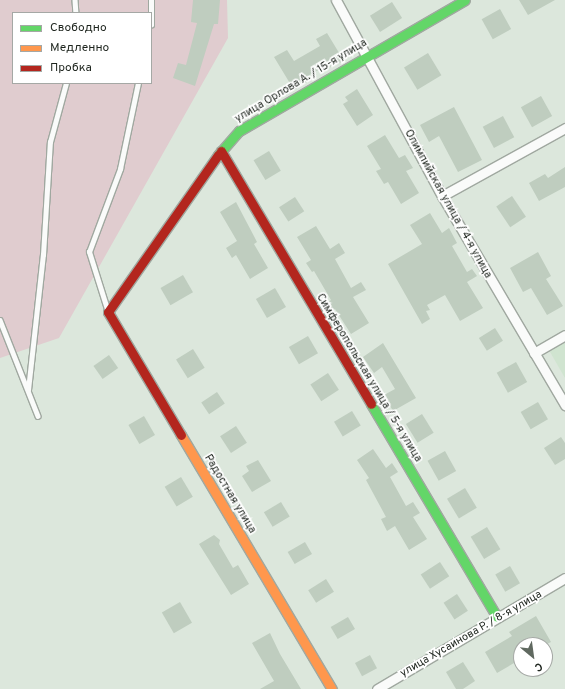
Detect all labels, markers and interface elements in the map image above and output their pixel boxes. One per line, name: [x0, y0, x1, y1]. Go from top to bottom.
legend: [12, 12, 152, 84]
text: Свободно: [50, 20, 107, 36]
street label: улица Орлова А. / 15-я улица: [232, 36, 370, 126]
text: Медленно: [50, 40, 109, 56]
text: Пробка: [50, 60, 92, 76]
street label: Олимпийская улица / 4-я улица: [401, 127, 495, 281]
street label: Симферопольская улица / 5-я улица: [313, 291, 425, 465]
street label: Радостная улица: [201, 452, 259, 536]
street label: улица Хусаинова Р. / 8-я улица: [398, 588, 544, 680]
north arrow: [513, 637, 553, 677]
text: С: [532, 659, 545, 674]

